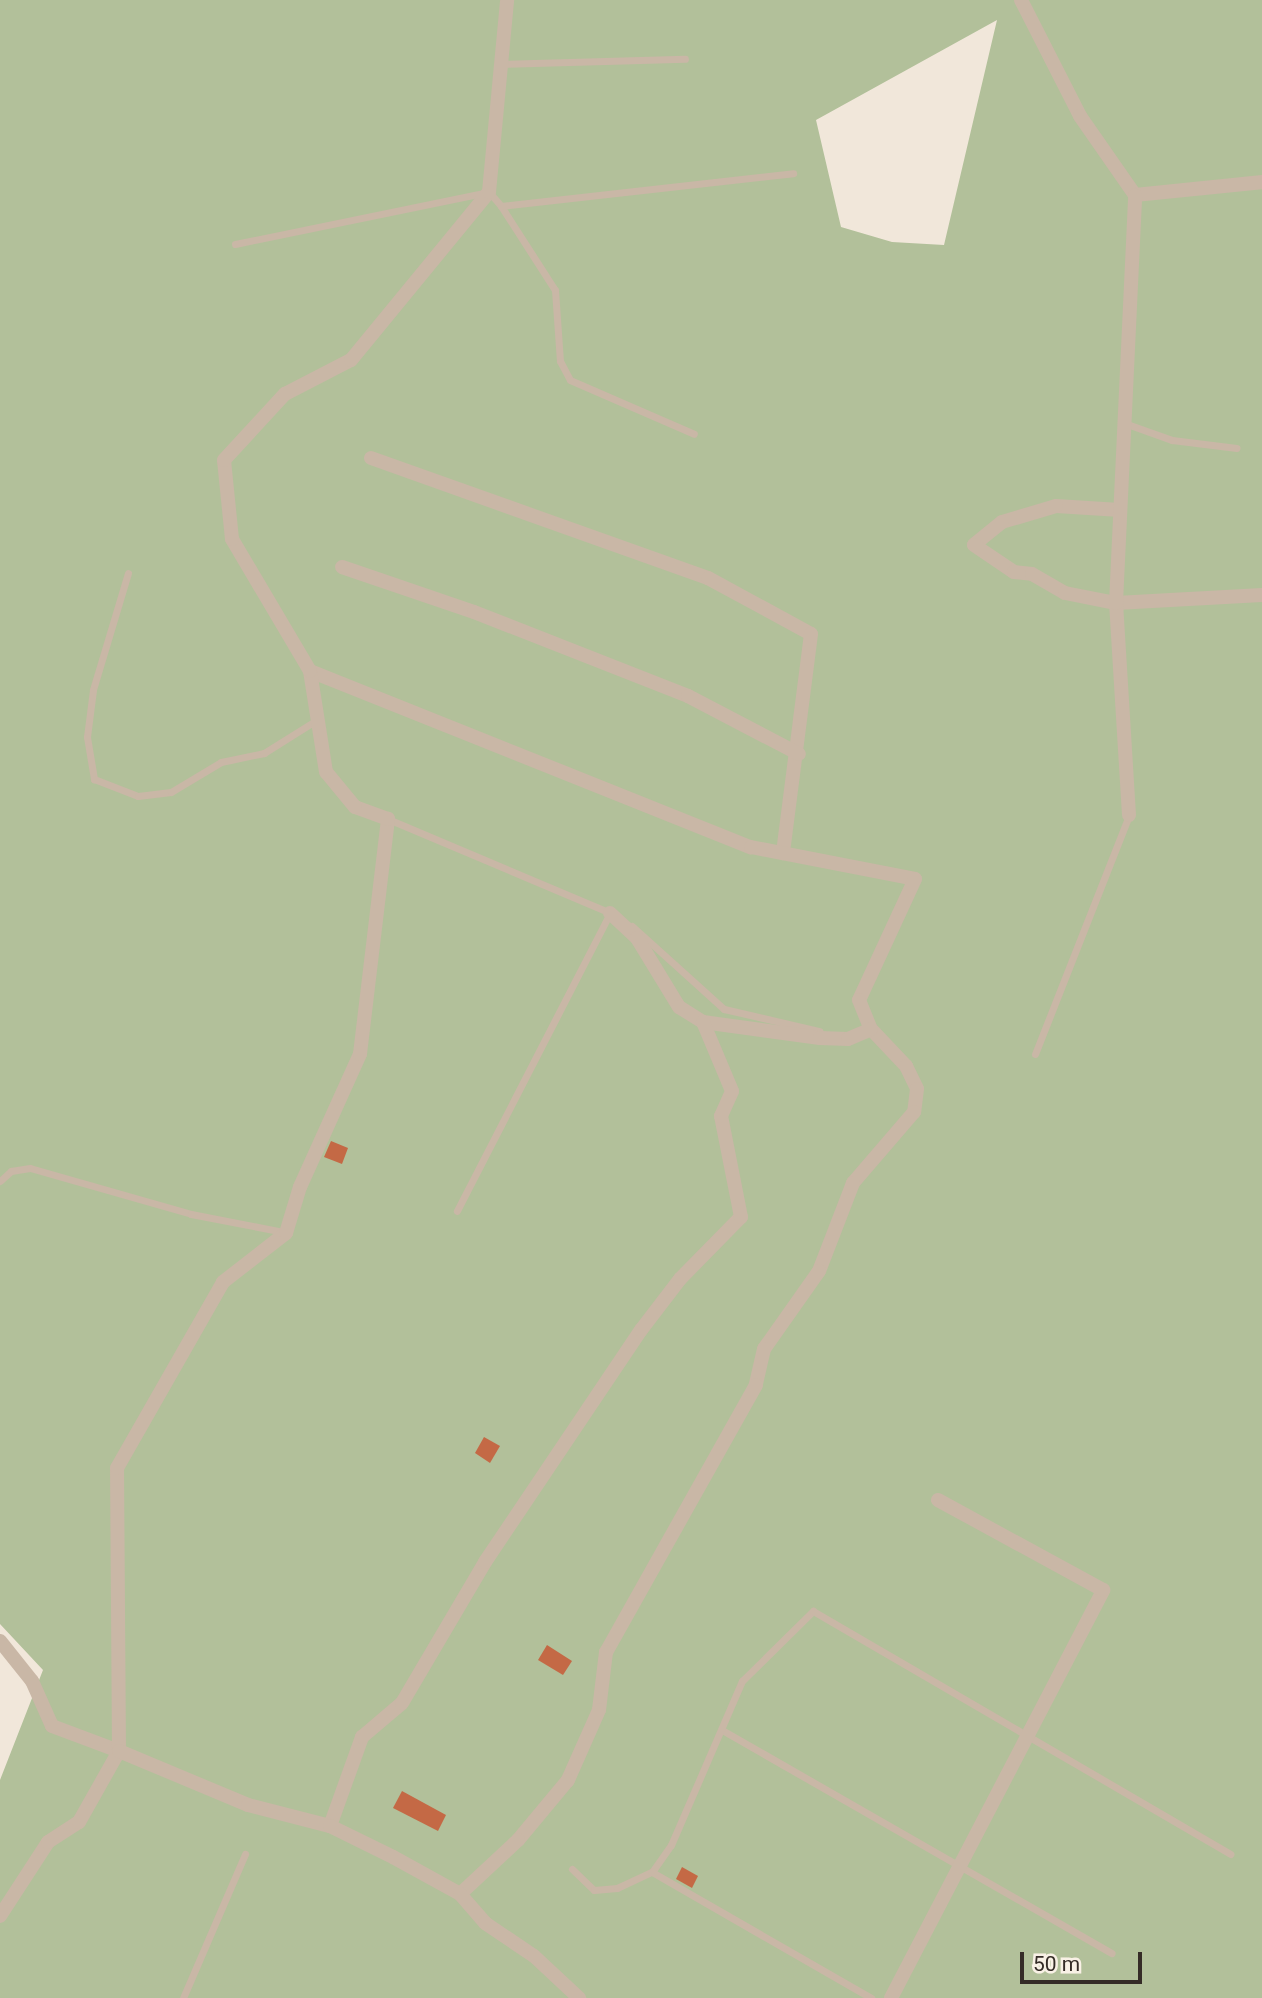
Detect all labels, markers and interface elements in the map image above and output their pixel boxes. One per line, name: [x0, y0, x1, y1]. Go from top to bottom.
scale bar: [1024, 1938, 1146, 1982]
text: 50 m: [1033, 1952, 1080, 1976]

